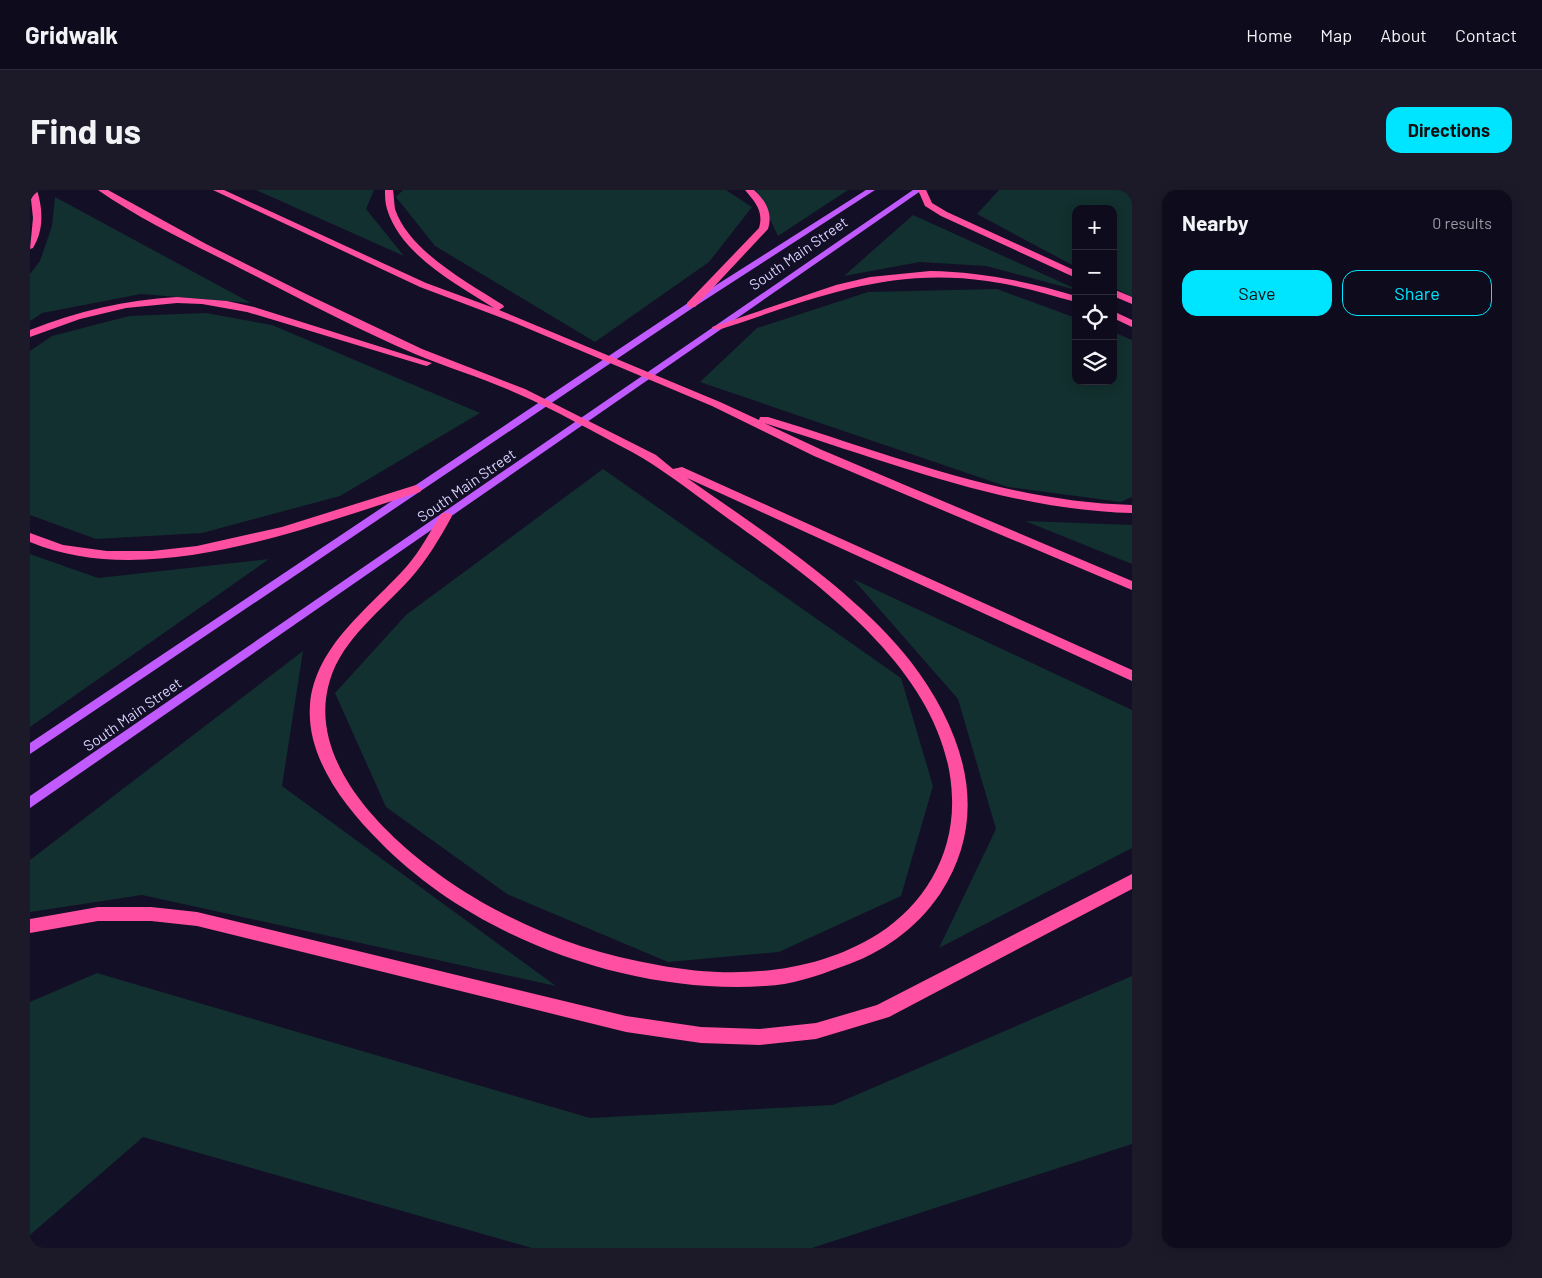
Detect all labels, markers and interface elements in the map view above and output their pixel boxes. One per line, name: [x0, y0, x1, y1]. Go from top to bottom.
text: Gridwalk: [25, 20, 118, 49]
text: Home: [1246, 24, 1292, 46]
text: Map: [1320, 24, 1352, 46]
text: About: [1380, 24, 1427, 46]
text: Contact: [1455, 24, 1517, 46]
button: Directions: [1386, 107, 1512, 153]
text: Find us: [30, 109, 141, 151]
map controls: [1072, 205, 1117, 385]
button: +: [1072, 205, 1117, 250]
text: Nearby: [1182, 210, 1248, 235]
street label: South Main Street: [745, 212, 851, 294]
text: 0 results: [1432, 213, 1492, 232]
button: −: [1072, 250, 1117, 295]
button: Save: [1182, 270, 1332, 316]
button: Share: [1342, 270, 1492, 316]
button: locate: [1072, 295, 1117, 340]
button: layers: [1072, 340, 1117, 385]
street label: South Main Street: [413, 444, 519, 526]
street label: South Main Street: [79, 673, 185, 755]

